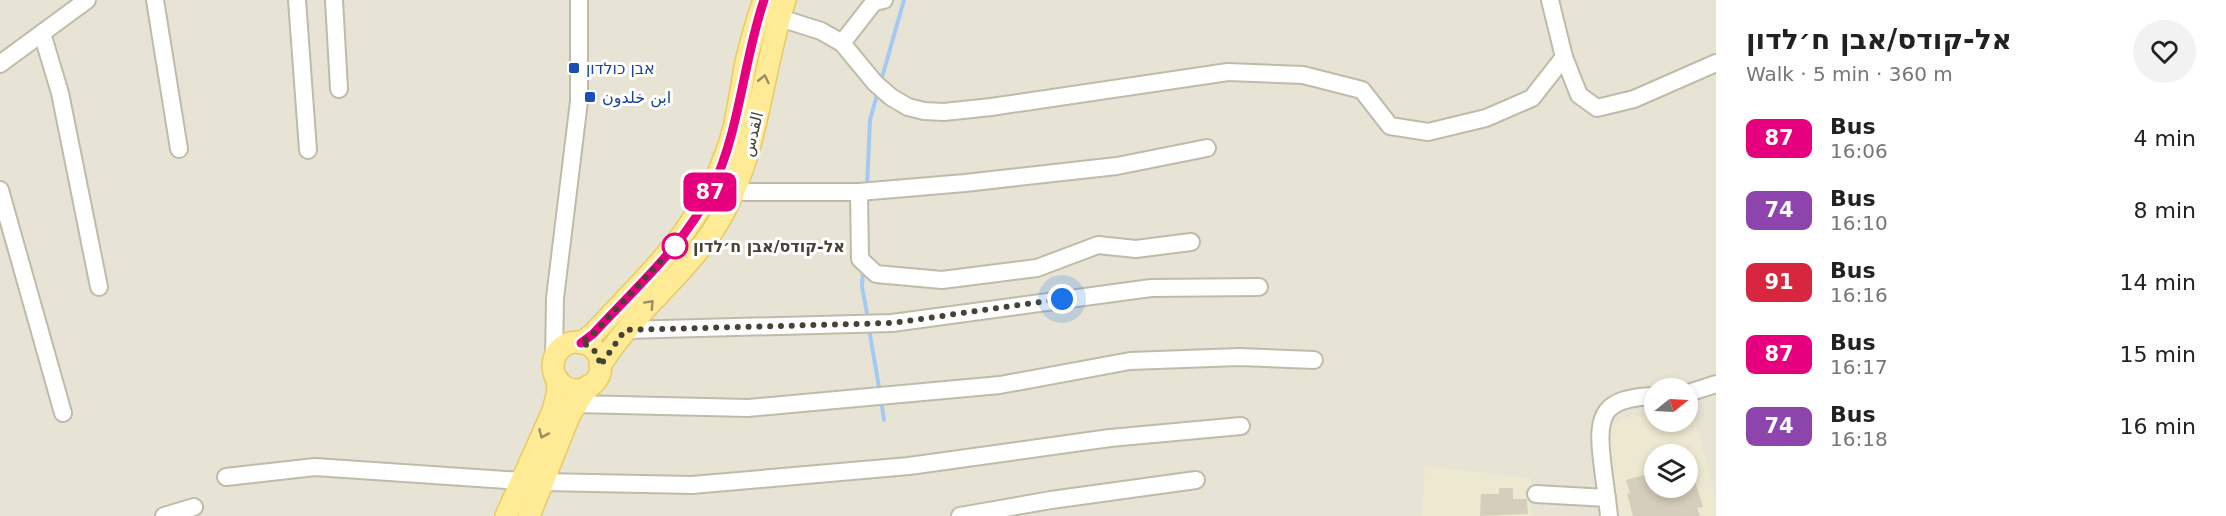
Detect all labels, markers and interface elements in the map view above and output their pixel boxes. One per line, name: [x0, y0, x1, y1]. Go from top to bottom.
button: heart: [2133, 20, 2196, 83]
text: אל-קודס/אבן ח׳לדון: [1746, 23, 2012, 56]
place label: אבן כולדון: [586, 59, 655, 78]
marker: אבן כולדון: [567, 61, 581, 75]
text: Walk · 5 min · 360 m: [1746, 62, 1953, 86]
one-way arrow: [757, 75, 770, 85]
place label: ابن خلدون: [602, 88, 671, 108]
marker: ابن خلدون: [583, 90, 597, 104]
street label: القدس: [738, 110, 767, 158]
text: Bus: [1830, 114, 1876, 139]
text: 87: [1764, 126, 1794, 150]
text: 4 min: [2134, 126, 2196, 151]
text: 16:06: [1830, 139, 1888, 163]
line badge: 87: [683, 172, 737, 212]
text: 87: [695, 180, 725, 204]
text: Bus: [1830, 186, 1876, 211]
text: 74: [1764, 198, 1794, 222]
text: 8 min: [2134, 198, 2196, 223]
text: 16:10: [1830, 211, 1888, 235]
marker: אל-קודס/אבן ח׳לדון: [662, 233, 688, 259]
place label: אל-קודס/אבן ח׳לדון: [693, 237, 845, 256]
text: Bus: [1830, 258, 1876, 283]
text: 91: [1764, 270, 1794, 294]
text: 14 min: [2120, 270, 2196, 295]
text: 16:16: [1830, 283, 1888, 307]
your location: [1047, 284, 1077, 314]
one-way arrow: [643, 301, 654, 311]
text: Bus: [1830, 330, 1876, 355]
text: 87: [1764, 342, 1794, 366]
text: 15 min: [2120, 342, 2196, 367]
text: 16:17: [1830, 355, 1888, 379]
north arrow: [1644, 378, 1698, 432]
map controls: [1644, 378, 1698, 498]
text: Bus: [1830, 402, 1876, 427]
text: 74: [1764, 414, 1794, 438]
text: 16 min: [2120, 414, 2196, 439]
text: 16:18: [1830, 427, 1888, 451]
one-way arrow: [538, 428, 550, 439]
button: layers: [1644, 444, 1698, 498]

